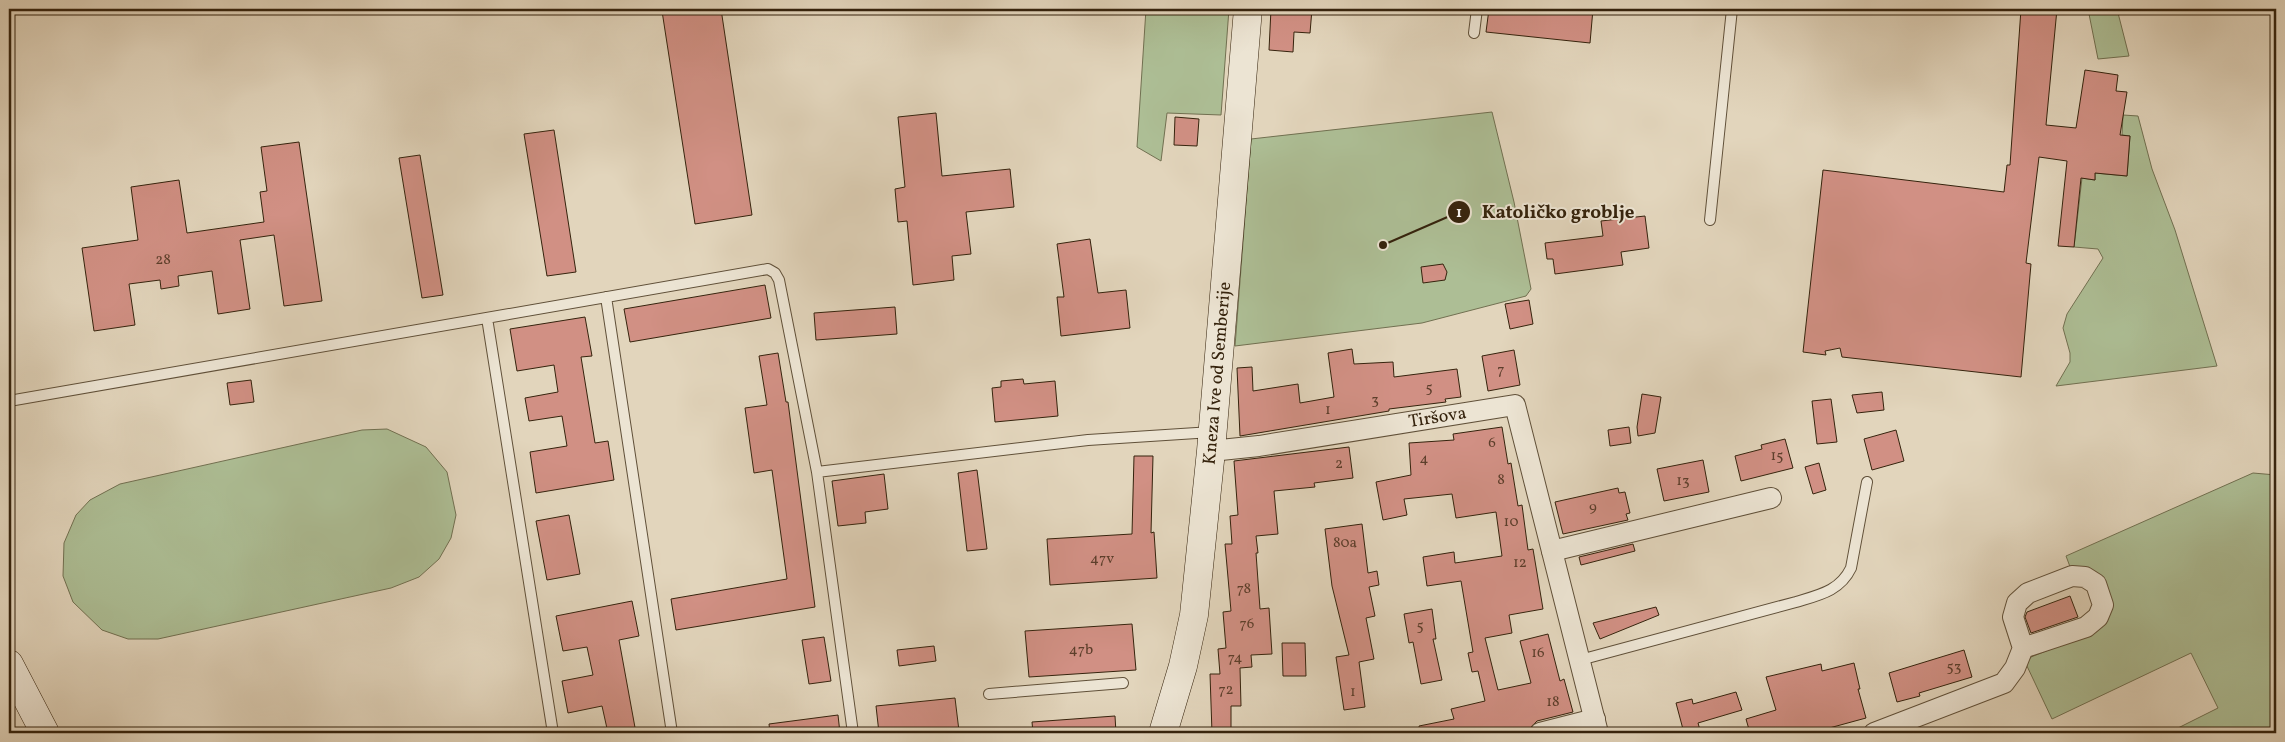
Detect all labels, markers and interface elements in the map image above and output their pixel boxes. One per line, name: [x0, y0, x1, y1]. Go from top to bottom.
callout: Katoličko groblje: [1446, 195, 1644, 229]
text: Katoličko groblje: [1482, 200, 1635, 226]
text: 1: [1456, 203, 1462, 224]
house number: 28: [155, 250, 171, 271]
street label: Kneza Ive od Semberije: [1197, 281, 1238, 466]
house number: 7: [1497, 360, 1505, 381]
house number: 5: [1425, 378, 1433, 399]
house number: 3: [1371, 390, 1379, 411]
house number: 1: [1325, 400, 1331, 421]
street label: Tiršova: [1407, 400, 1468, 434]
house number: 6: [1488, 433, 1496, 454]
house number: 15: [1770, 446, 1784, 467]
house number: 4: [1420, 449, 1429, 470]
house number: 2: [1335, 454, 1343, 475]
house number: 8: [1497, 470, 1505, 491]
house number: 13: [1676, 471, 1690, 492]
house number: 9: [1589, 497, 1597, 518]
house number: 10: [1504, 512, 1518, 533]
house number: 80a: [1333, 533, 1357, 554]
house number: 47v: [1090, 549, 1114, 570]
house number: 12: [1513, 553, 1527, 574]
house number: 78: [1237, 579, 1251, 600]
house number: 76: [1240, 614, 1254, 635]
house number: 5: [1416, 616, 1424, 637]
house number: 47b: [1069, 640, 1093, 661]
house number: 16: [1531, 643, 1545, 664]
house number: 74: [1228, 648, 1242, 669]
house number: 53: [1947, 657, 1961, 678]
house number: 72: [1218, 680, 1234, 701]
house number: 1: [1350, 682, 1356, 703]
house number: 18: [1546, 692, 1560, 713]

